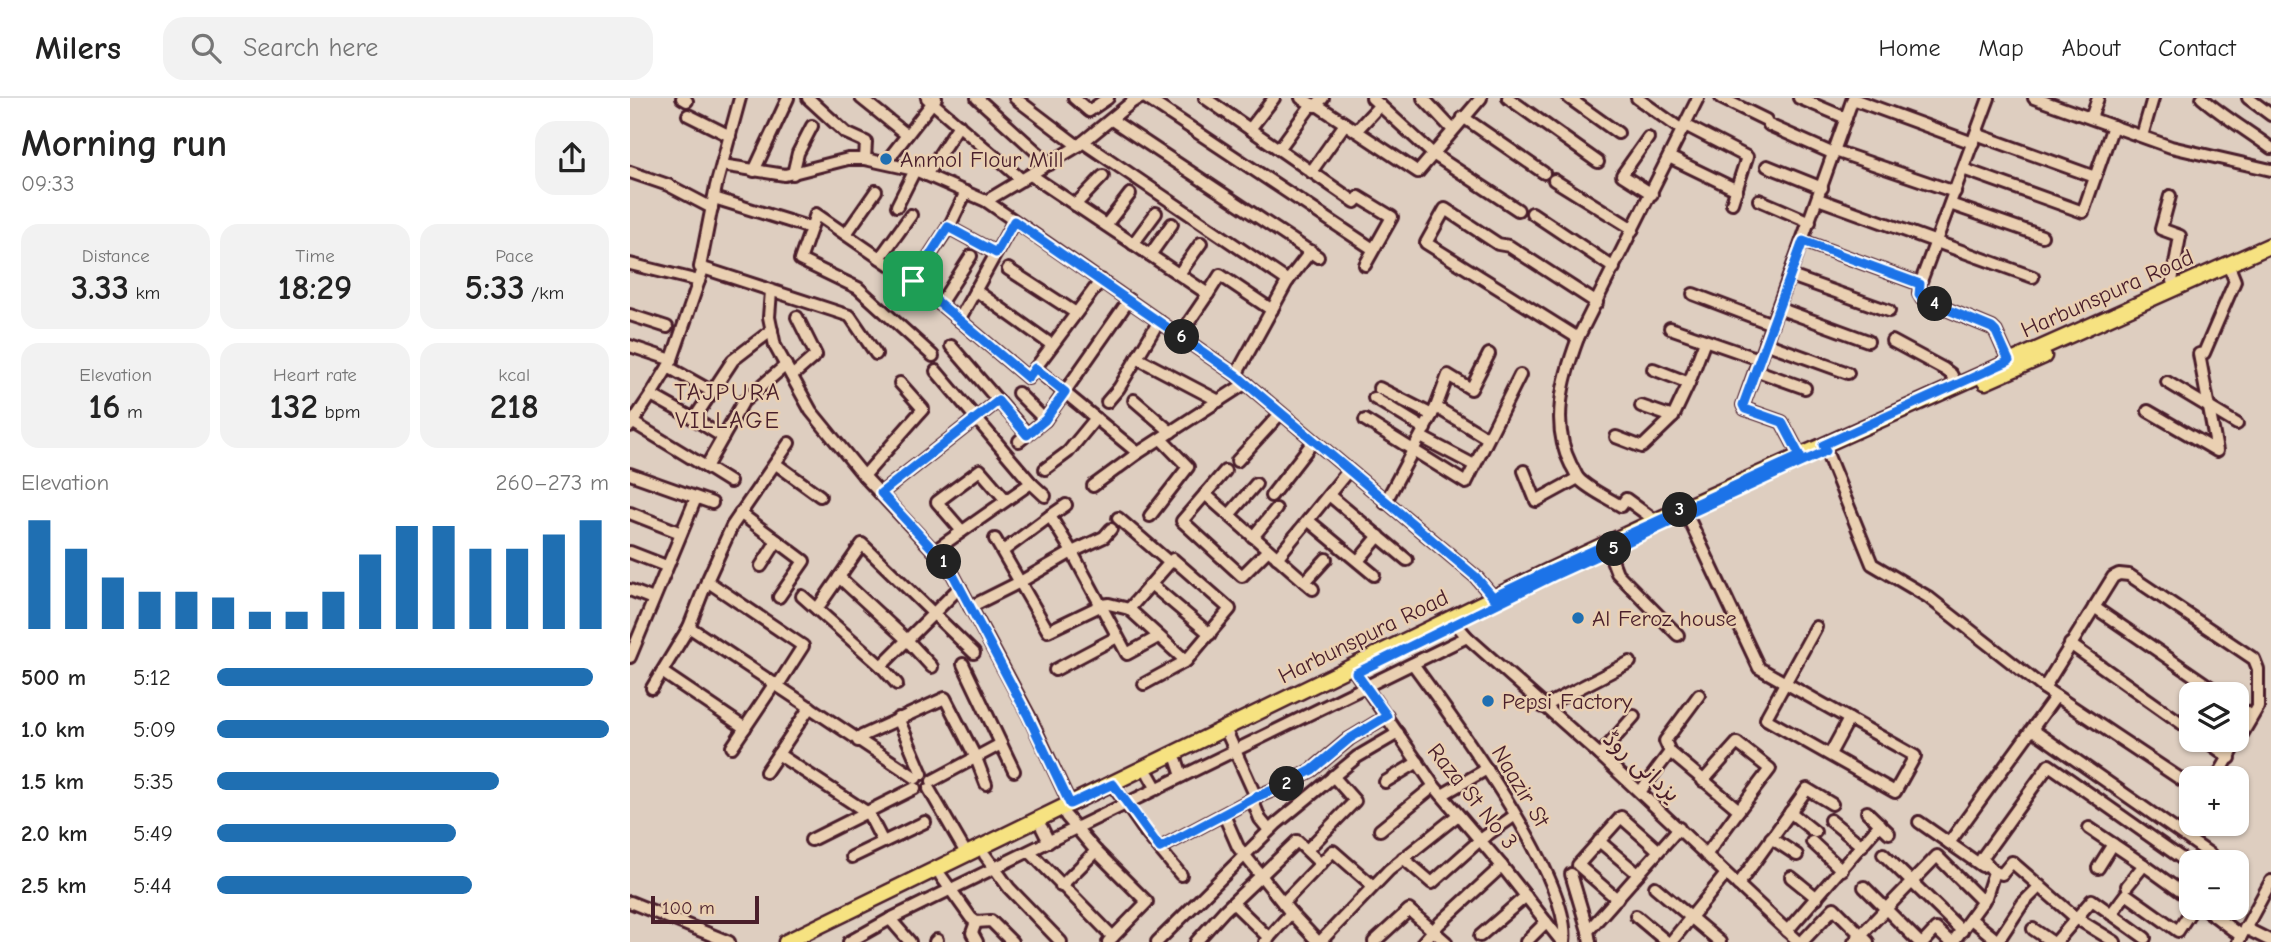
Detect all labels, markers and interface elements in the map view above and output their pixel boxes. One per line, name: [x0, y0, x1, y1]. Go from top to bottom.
search box: [163, 17, 653, 80]
text: Milers: [35, 29, 121, 67]
icon: search: [187, 29, 225, 67]
text: Search here: [243, 33, 378, 63]
text: Home: [1879, 34, 1940, 62]
text: Map: [1978, 34, 2024, 62]
text: About: [2062, 34, 2120, 62]
text: Contact: [2158, 34, 2236, 62]
button: share: [535, 121, 609, 195]
text: Morning run: [21, 122, 227, 166]
place label: Anmol Flour Mill: [900, 146, 1064, 173]
marker: Anmol Flour Mill: [878, 151, 894, 167]
text: 09:33: [21, 170, 75, 197]
street label: Harbunspura Road: [2017, 243, 2198, 344]
text: Distance: [82, 245, 150, 267]
text: Time: [295, 245, 335, 267]
text: Pace: [495, 245, 533, 267]
pin: [883, 251, 943, 311]
icon: arrive: [894, 262, 932, 300]
text: 3.33: [71, 267, 129, 308]
text: 18:29: [278, 267, 352, 308]
text: 5:33: [464, 267, 525, 308]
text: km: [129, 282, 160, 304]
text: /km: [525, 282, 564, 304]
pin: 4: [1918, 286, 1952, 322]
text: 4: [1930, 292, 1939, 314]
pin: 6: [1164, 320, 1200, 354]
text: 6: [1177, 325, 1186, 347]
text: Elevation: [79, 364, 152, 386]
text: Heart rate: [273, 364, 357, 386]
text: kcal: [498, 364, 530, 386]
district label: TAJPURA VILLAGE: [674, 378, 782, 434]
text: 16: [89, 386, 121, 427]
text: 132: [270, 386, 318, 427]
text: 218: [490, 386, 539, 427]
text: m: [121, 401, 143, 423]
text: bpm: [318, 401, 360, 423]
text: Elevation: [21, 469, 109, 496]
text: 260–273 m: [495, 469, 609, 496]
pin: 3: [1662, 492, 1698, 528]
text: 3: [1675, 498, 1684, 520]
pin: 5: [1597, 532, 1632, 566]
text: 5: [1608, 537, 1619, 559]
pin: 1: [926, 545, 962, 580]
text: 1: [940, 550, 947, 572]
street label: Harbunspura Road: [1274, 584, 1453, 689]
place label: Al Feroz house: [1592, 605, 1737, 632]
marker: Al Feroz house: [1570, 610, 1586, 626]
text: 500 m: [21, 664, 86, 691]
text: 5:12: [133, 664, 171, 691]
map controls: [2179, 682, 2249, 920]
button: layers: [2179, 682, 2249, 752]
place label: Pepsi Factory: [1502, 688, 1633, 715]
marker: Pepsi Factory: [1480, 693, 1496, 709]
text: 1.0 km: [21, 716, 85, 743]
text: 5:09: [133, 716, 176, 743]
street label: یزدانی روڈ: [1597, 725, 1686, 809]
street label: Raza St No 3: [1422, 738, 1523, 855]
street label: Naazir St: [1486, 741, 1556, 833]
pin: 2: [1270, 766, 1304, 802]
button: +: [2179, 766, 2249, 836]
text: 1.5 km: [21, 768, 84, 795]
text: 5:35: [133, 768, 174, 795]
text: 2: [1282, 772, 1291, 794]
text: 2.0 km: [21, 820, 87, 847]
text: 5:49: [133, 820, 173, 847]
button: −: [2179, 850, 2249, 920]
text: 2.5 km: [21, 872, 87, 899]
text: 5:44: [133, 872, 172, 899]
scale bar: [651, 893, 760, 925]
text: 100 m: [662, 897, 715, 919]

